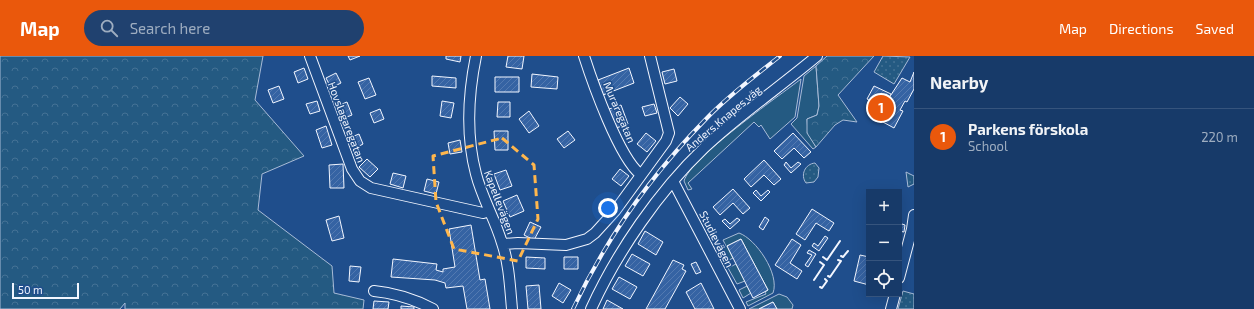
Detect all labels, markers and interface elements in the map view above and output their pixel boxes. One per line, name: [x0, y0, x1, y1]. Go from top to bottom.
search box: [84, 10, 364, 46]
text: Map: [20, 17, 60, 40]
icon: search: [98, 17, 120, 39]
text: Search here: [130, 19, 210, 37]
text: Map: [1059, 20, 1087, 37]
text: Directions: [1109, 20, 1174, 37]
text: Saved: [1196, 20, 1234, 37]
text: Nearby: [930, 72, 988, 92]
street label: Muraregatan: [601, 79, 639, 145]
street label: Hovslagaregatan: [326, 80, 368, 164]
street label: Anders Knapes väg: [682, 83, 764, 153]
pin: 1: [868, 93, 894, 123]
text: Parkens förskola: [968, 120, 1088, 138]
text: 1: [940, 129, 946, 145]
text: 220 m: [1201, 129, 1238, 145]
text: School: [968, 138, 1008, 154]
street label: Kapellevägen: [482, 168, 518, 236]
map controls: [866, 189, 902, 297]
button: +: [866, 189, 902, 225]
your location: [598, 198, 618, 218]
street label: Studievägen: [697, 209, 737, 269]
button: −: [866, 225, 902, 261]
button: locate: [866, 261, 902, 297]
scale bar: [12, 281, 79, 300]
text: 50 m: [18, 283, 43, 296]

